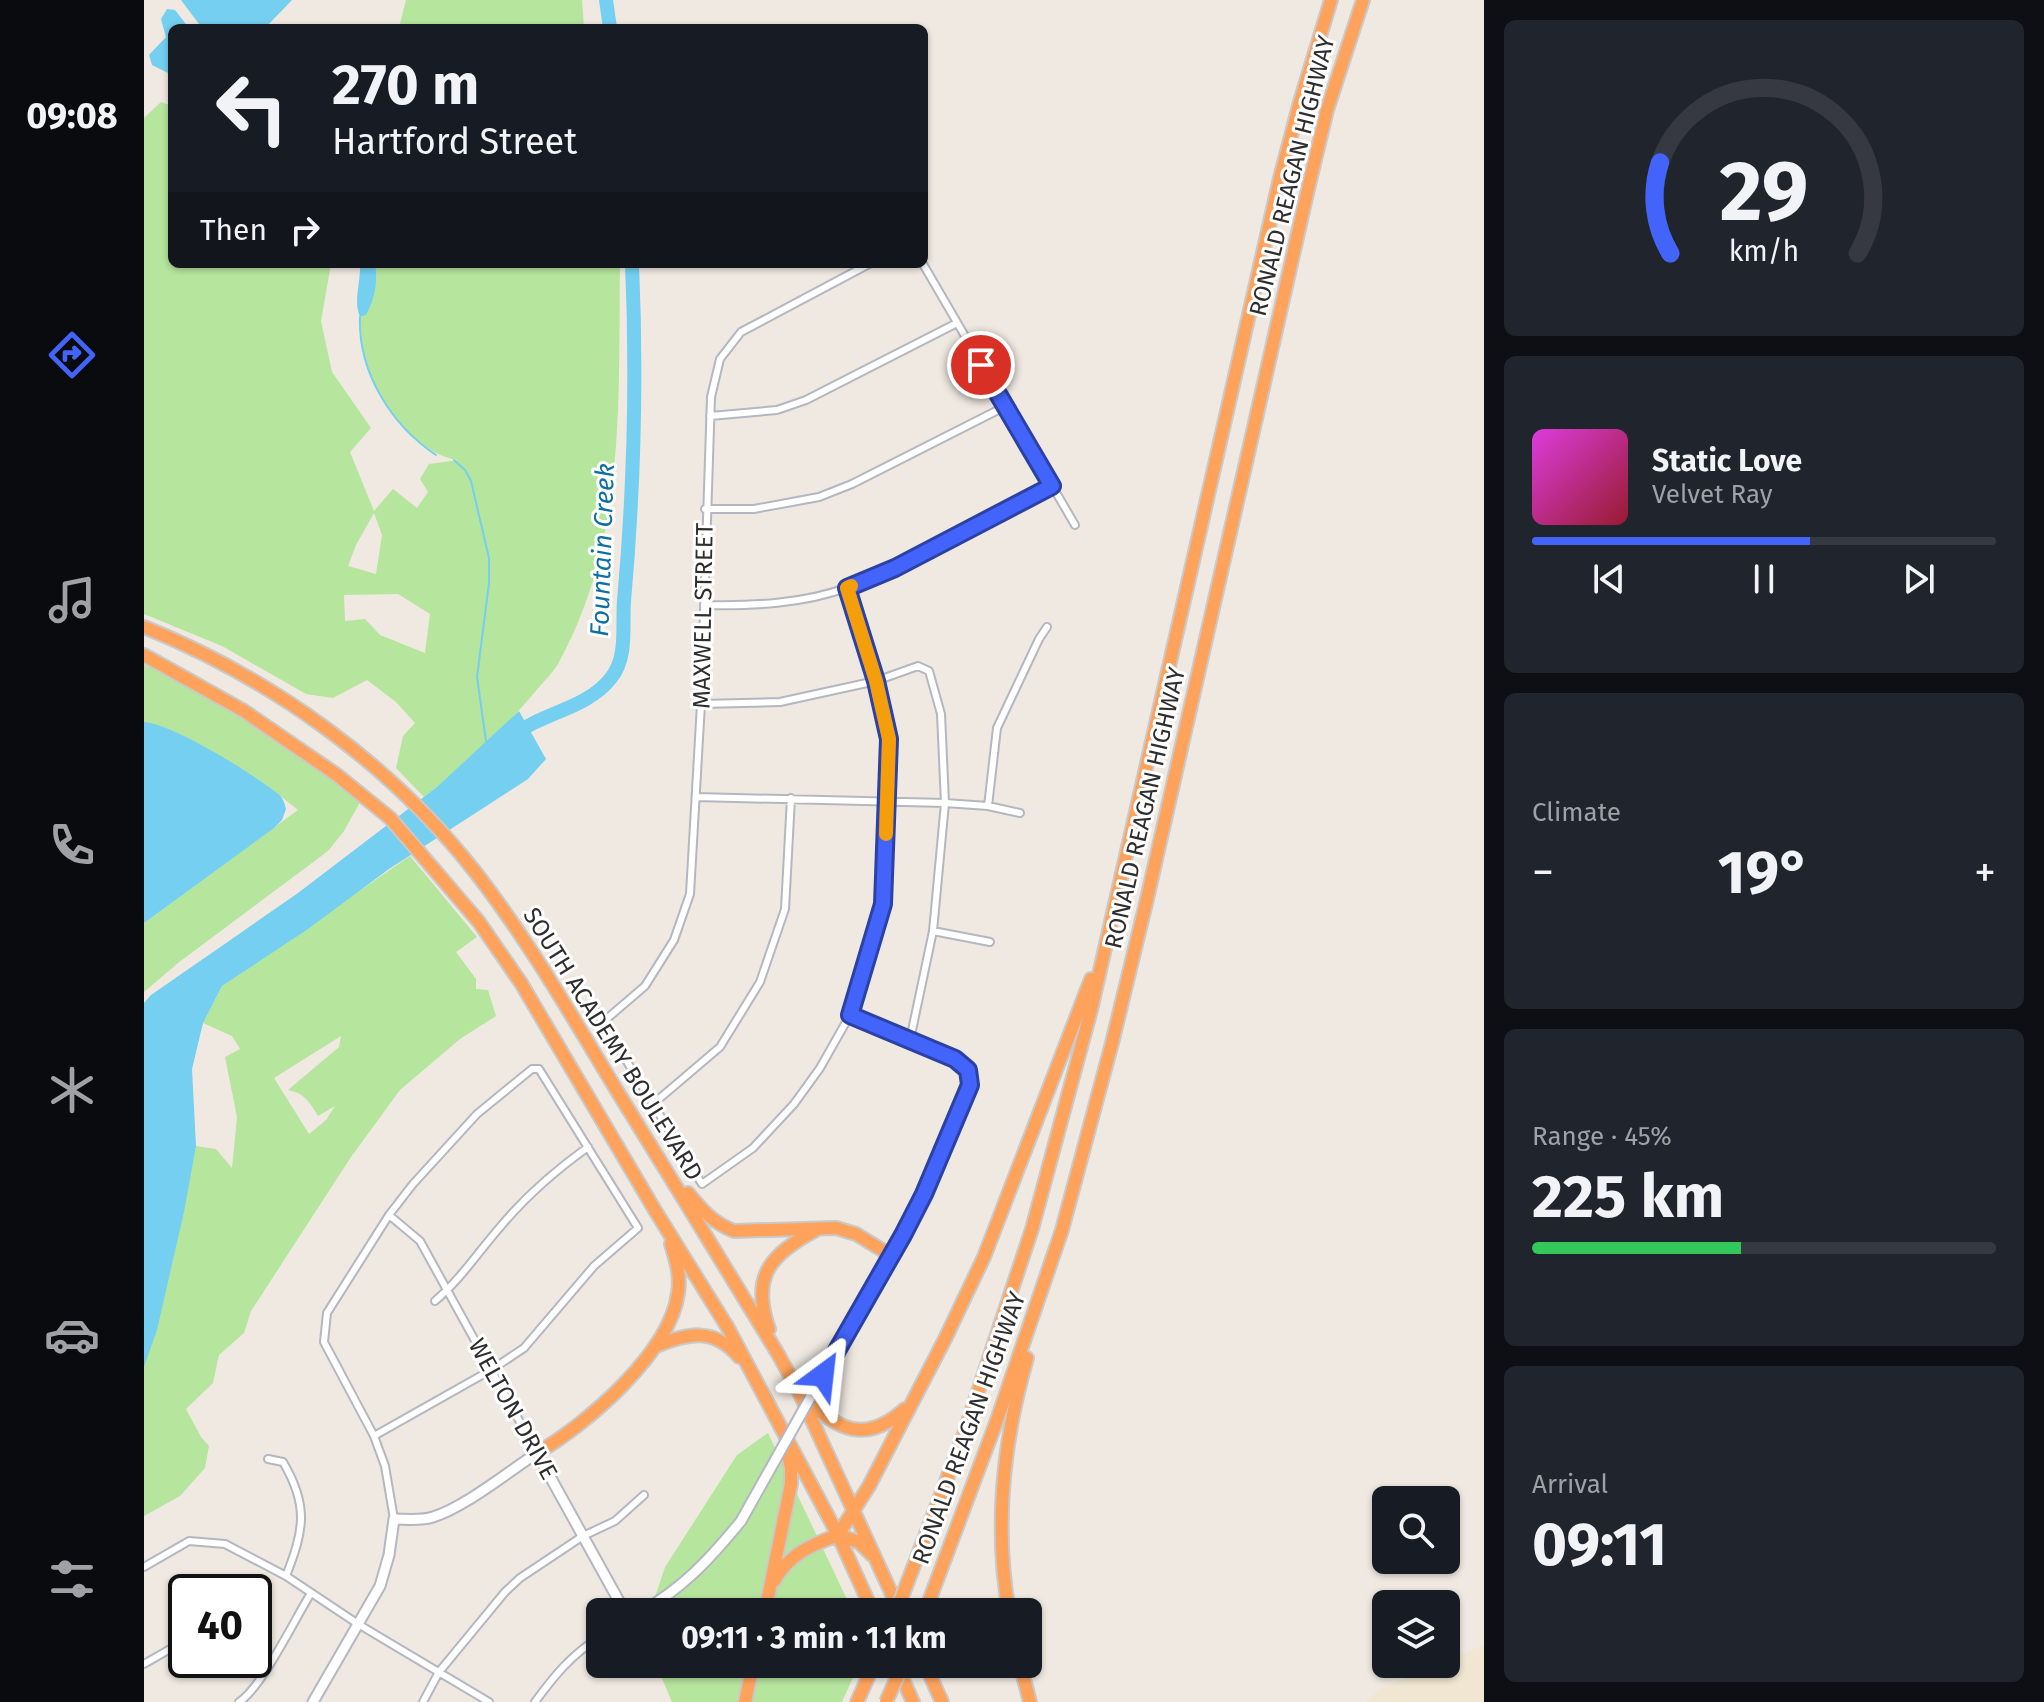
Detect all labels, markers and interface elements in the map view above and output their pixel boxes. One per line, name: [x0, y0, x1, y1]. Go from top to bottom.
street label: RONALD REAGAN HIGHWAY: [1244, 32, 1341, 319]
text: 270 m: [332, 52, 479, 119]
icon: left: [200, 56, 304, 160]
text: 09:08: [26, 94, 118, 138]
text: Hartford Street: [332, 120, 577, 164]
text: 29: [1720, 142, 1808, 242]
icon: right: [283, 208, 327, 252]
text: Then: [200, 212, 267, 248]
text: km/h: [1729, 234, 1799, 269]
icon: directions: [44, 327, 100, 383]
pin: [947, 331, 1015, 399]
icon: arrive: [959, 343, 1003, 387]
text: Static Love: [1652, 443, 1802, 479]
water label: Fountain Creek: [584, 463, 621, 637]
text: Velvet Ray: [1652, 479, 1772, 510]
street label: MAXWELL STREET: [687, 522, 719, 709]
icon: previous: [1587, 557, 1631, 601]
icon: pause: [1742, 557, 1786, 601]
icon: next: [1897, 557, 1941, 601]
icon: music: [44, 572, 100, 628]
street label: RONALD REAGAN HIGHWAY: [1099, 664, 1191, 951]
text: Climate: [1532, 797, 1621, 828]
icon: phone: [44, 817, 100, 873]
text: 19°: [1718, 837, 1810, 909]
text: −: [1532, 846, 1554, 899]
text: +: [1974, 846, 1996, 899]
street label: SOUTH ACADEMY BOULEVARD: [517, 903, 709, 1185]
icon: climate: [44, 1062, 100, 1118]
text: Range · 45%: [1532, 1121, 1672, 1152]
text: 225 km: [1532, 1161, 1724, 1233]
street label: RONALD REAGAN HIGHWAY: [907, 1287, 1032, 1568]
icon: car: [44, 1307, 100, 1363]
position arrow: [781, 1333, 865, 1417]
street label: WELTON DRIVE: [463, 1334, 563, 1484]
text: Arrival: [1532, 1469, 1608, 1500]
map controls: [1372, 1486, 1460, 1678]
button: search: [1372, 1486, 1460, 1574]
text: 09:11: [1532, 1509, 1667, 1581]
icon: filters: [44, 1551, 100, 1607]
speed limit sign: 40: [168, 1574, 272, 1678]
button: layers: [1372, 1590, 1460, 1678]
text: 09:11 · 3 min · 1.1 km: [681, 1620, 947, 1656]

